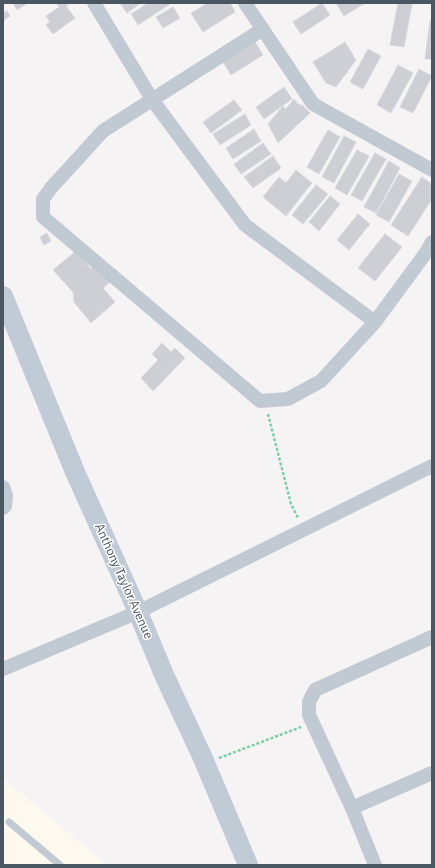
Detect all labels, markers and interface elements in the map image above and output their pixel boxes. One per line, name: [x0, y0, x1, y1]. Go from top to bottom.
street label: Anthony Taylor Avenue: [91, 521, 157, 641]

